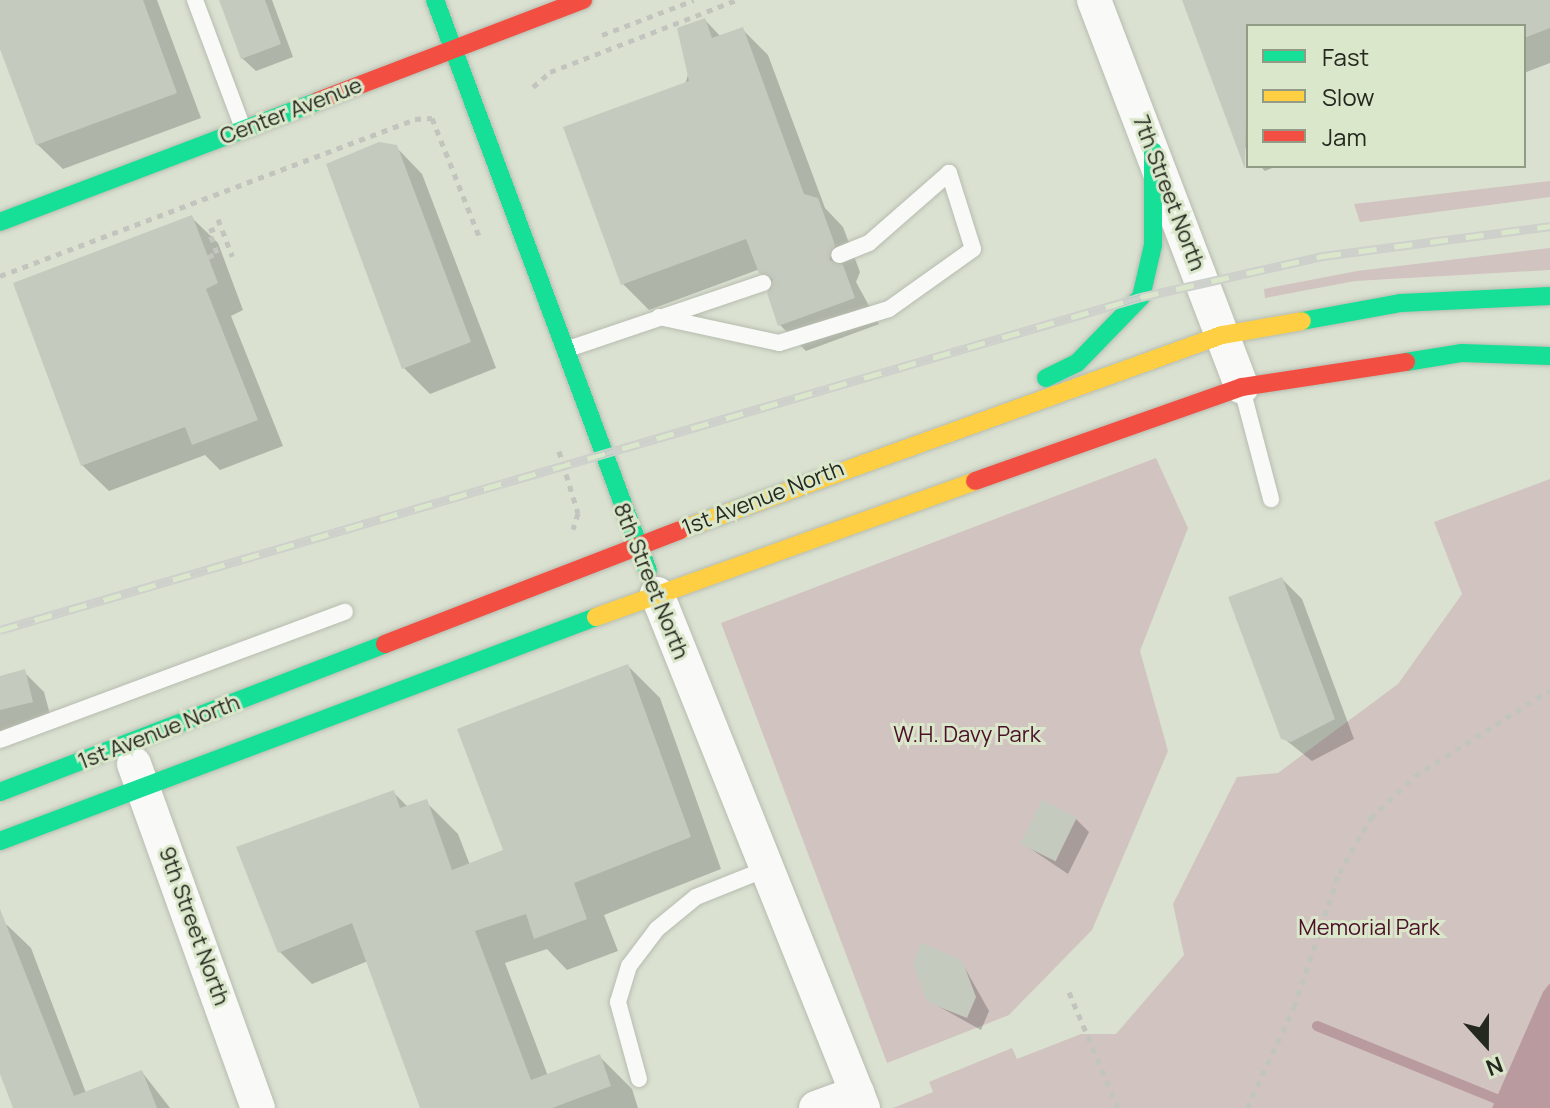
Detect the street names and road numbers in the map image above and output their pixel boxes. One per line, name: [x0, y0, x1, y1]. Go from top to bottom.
street label: Center Avenue: [216, 72, 366, 150]
street label: 7th Street North: [1127, 112, 1211, 274]
street label: 1st Avenue North: [678, 455, 848, 541]
street label: 8th Street North: [608, 499, 694, 663]
street label: 1st Avenue North: [74, 689, 244, 775]
street label: 9th Street North: [153, 843, 235, 1009]

